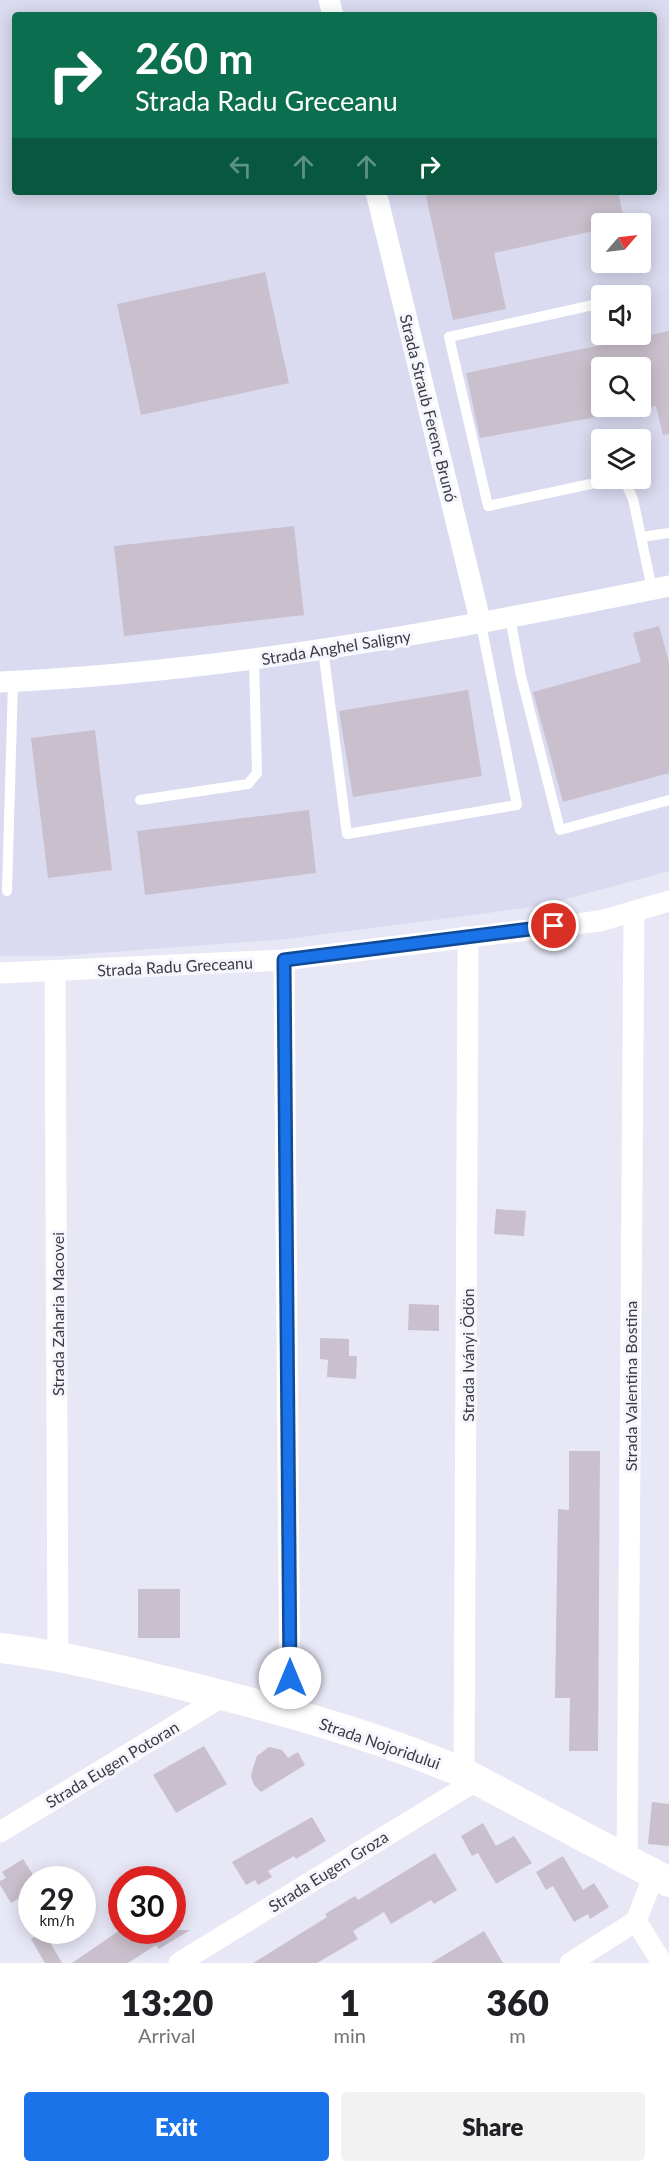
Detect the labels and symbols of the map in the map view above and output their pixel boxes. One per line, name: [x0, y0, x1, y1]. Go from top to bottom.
north arrow: [591, 213, 651, 273]
street label: Strada Straub Ferenc Brunó: [396, 312, 462, 504]
street label: Strada Anghel Saligny: [260, 626, 413, 668]
pin: [528, 900, 579, 951]
street label: Strada Radu Greceanu: [97, 952, 253, 980]
street label: Strada Zaharia Macovei: [48, 1232, 67, 1396]
street label: Strada Iványi Ödön: [458, 1288, 477, 1422]
street label: Strada Valentina Bostina: [621, 1301, 640, 1471]
position arrow: [258, 1646, 322, 1710]
street label: Strada Nojoridului: [317, 1713, 443, 1773]
street label: Strada Eugen Potoran: [42, 1717, 182, 1811]
street label: Strada Eugen Groza: [265, 1827, 391, 1915]
speed limit sign: 30: [108, 1866, 186, 1944]

